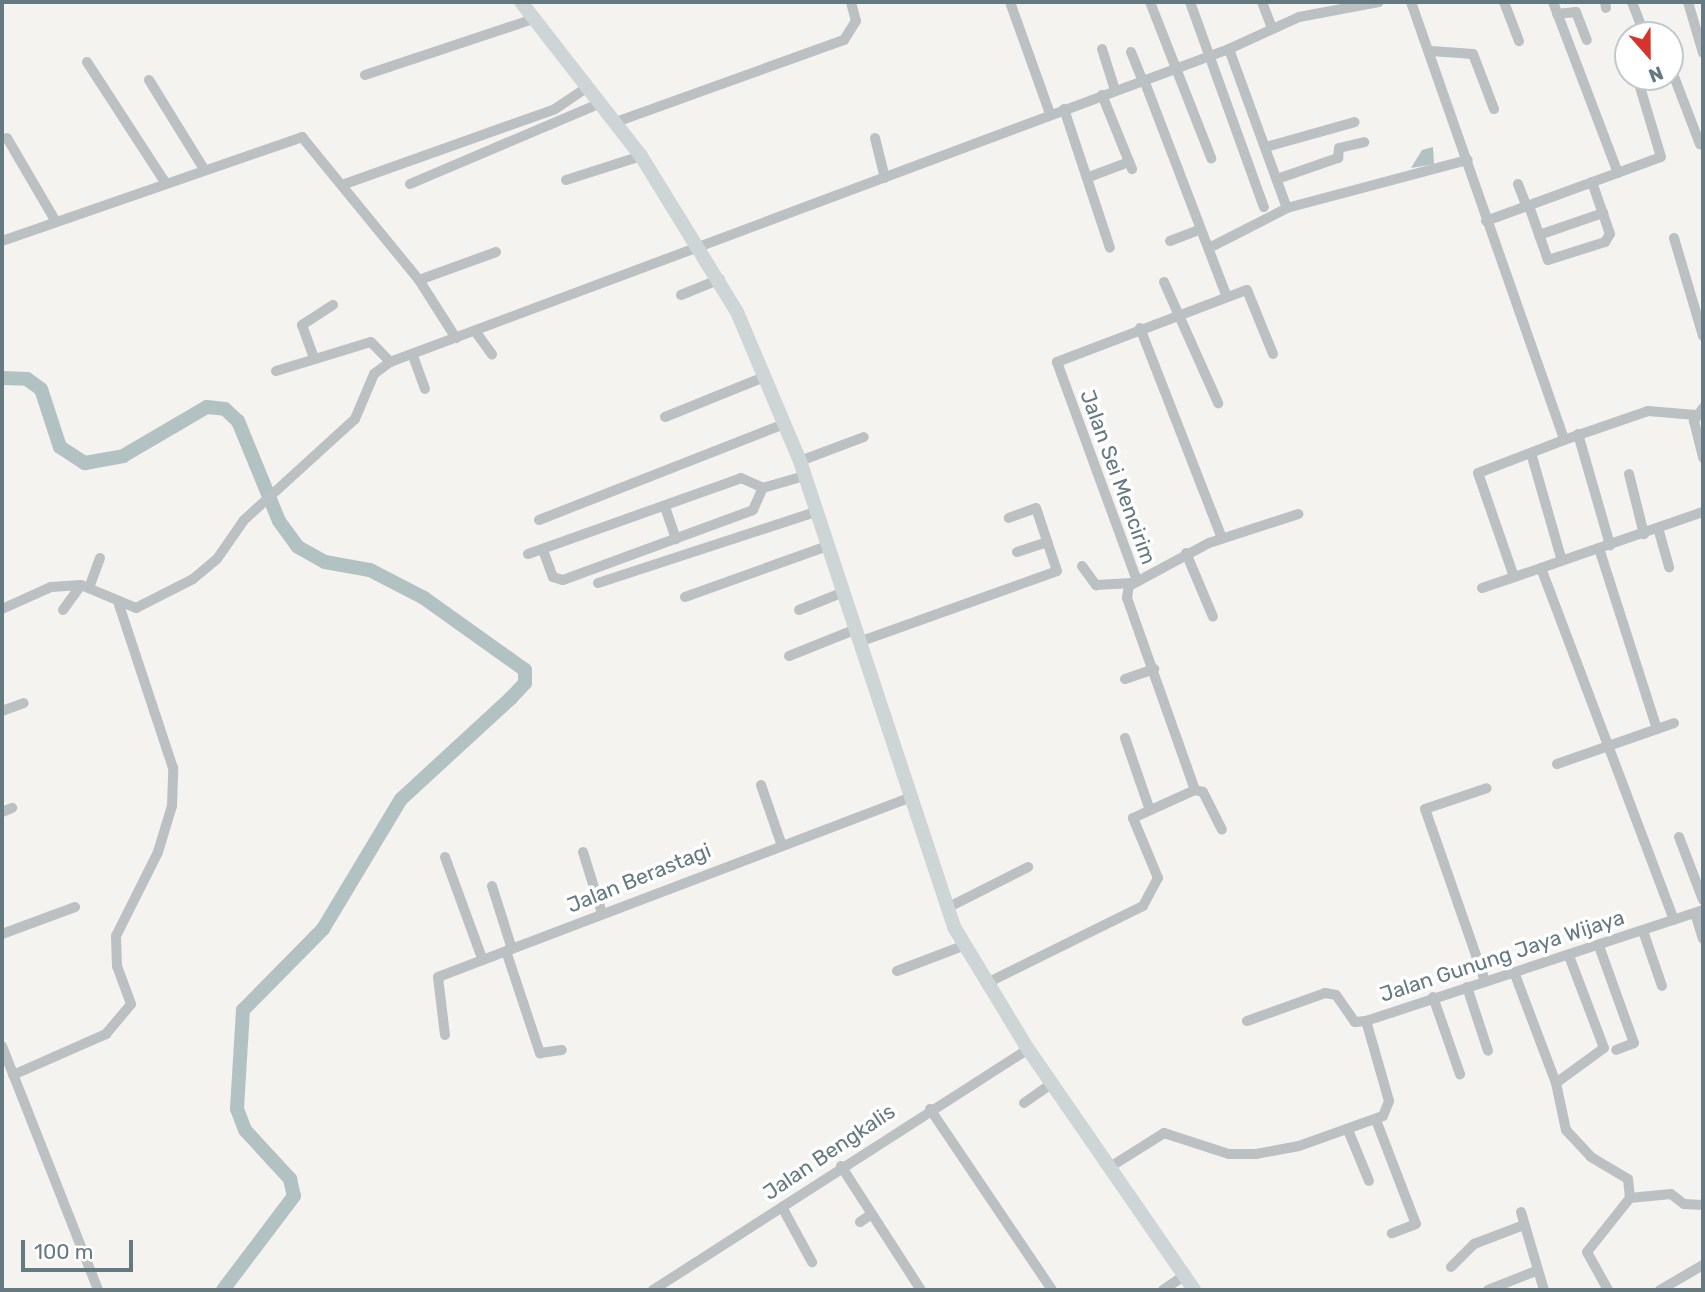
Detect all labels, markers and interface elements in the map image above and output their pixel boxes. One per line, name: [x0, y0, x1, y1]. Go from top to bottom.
north arrow: [1614, 21, 1684, 91]
text: N: [1645, 61, 1666, 87]
street label: Jalan Sei Mencirim: [1075, 386, 1161, 568]
street label: Jalan Berastagi: [563, 838, 715, 918]
street label: Jalan Gunung Jaya Wijaya: [1376, 904, 1628, 1008]
street label: Jalan Bengkalis: [758, 1099, 900, 1205]
scale bar: [24, 1226, 136, 1270]
text: 100 m: [34, 1239, 93, 1264]

